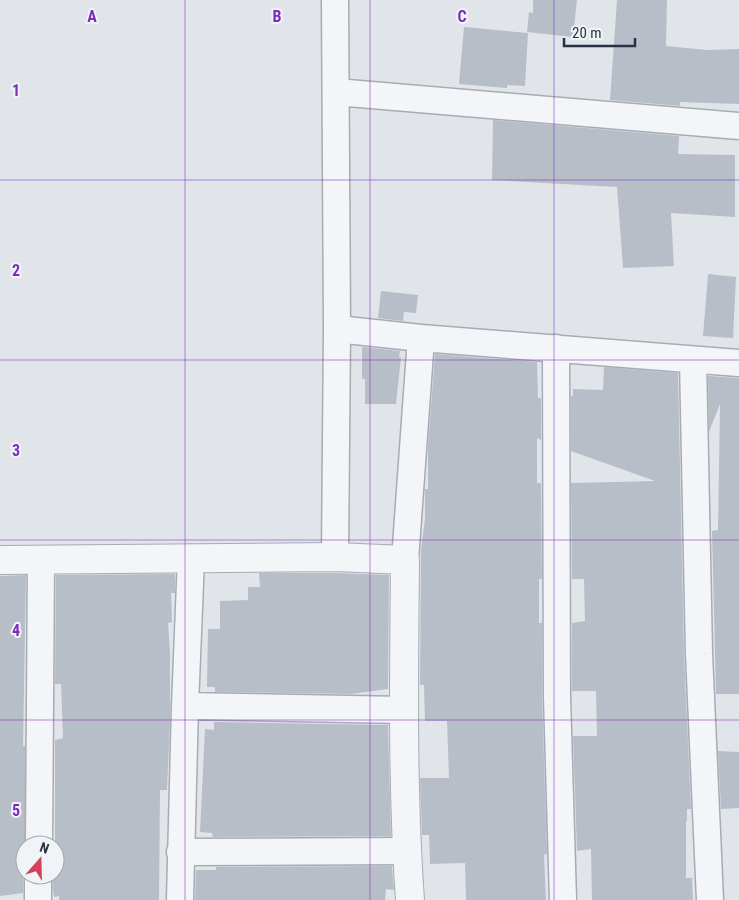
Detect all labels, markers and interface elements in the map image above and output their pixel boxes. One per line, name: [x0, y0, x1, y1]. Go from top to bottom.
text: A: [87, 7, 97, 26]
text: B: [273, 7, 282, 26]
text: C: [457, 7, 467, 26]
scale bar: [564, 15, 635, 47]
text: 20 m: [572, 24, 602, 42]
text: 1: [12, 81, 20, 100]
text: 2: [12, 261, 20, 280]
text: 3: [12, 441, 20, 460]
text: 4: [12, 621, 20, 640]
text: 5: [12, 801, 20, 820]
north arrow: [15, 835, 65, 885]
text: N: [38, 839, 51, 857]

